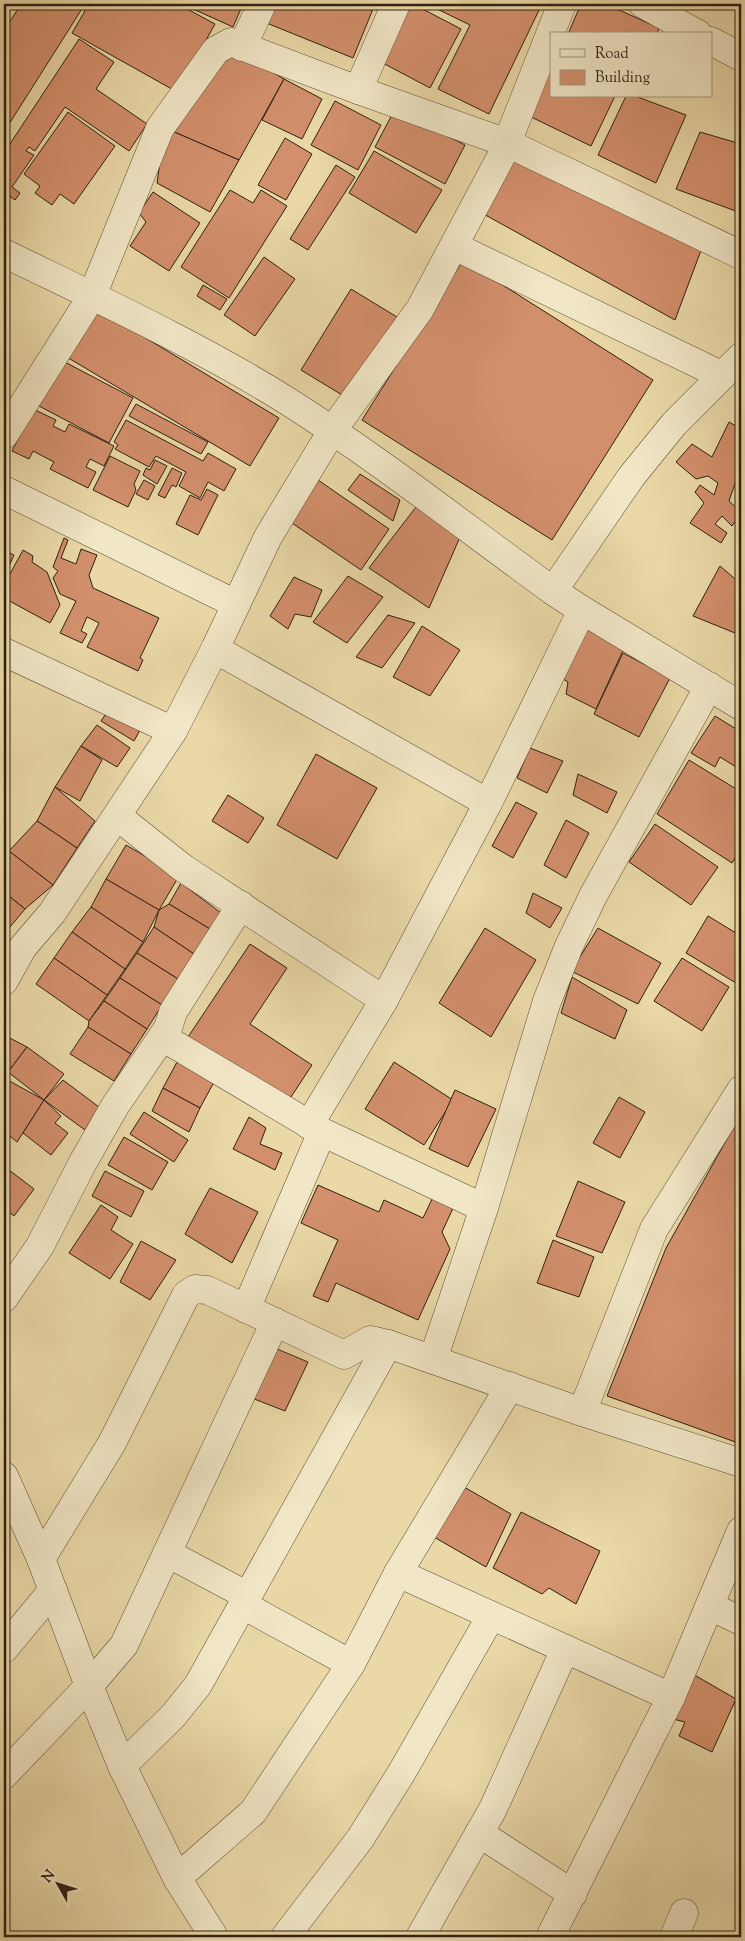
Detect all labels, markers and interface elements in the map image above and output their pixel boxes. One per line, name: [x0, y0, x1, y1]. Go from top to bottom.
legend: [550, 32, 712, 98]
text: Road: [595, 44, 629, 65]
text: Building: [595, 68, 650, 89]
north arrow: [32, 1858, 82, 1908]
text: N: [38, 1866, 61, 1888]

